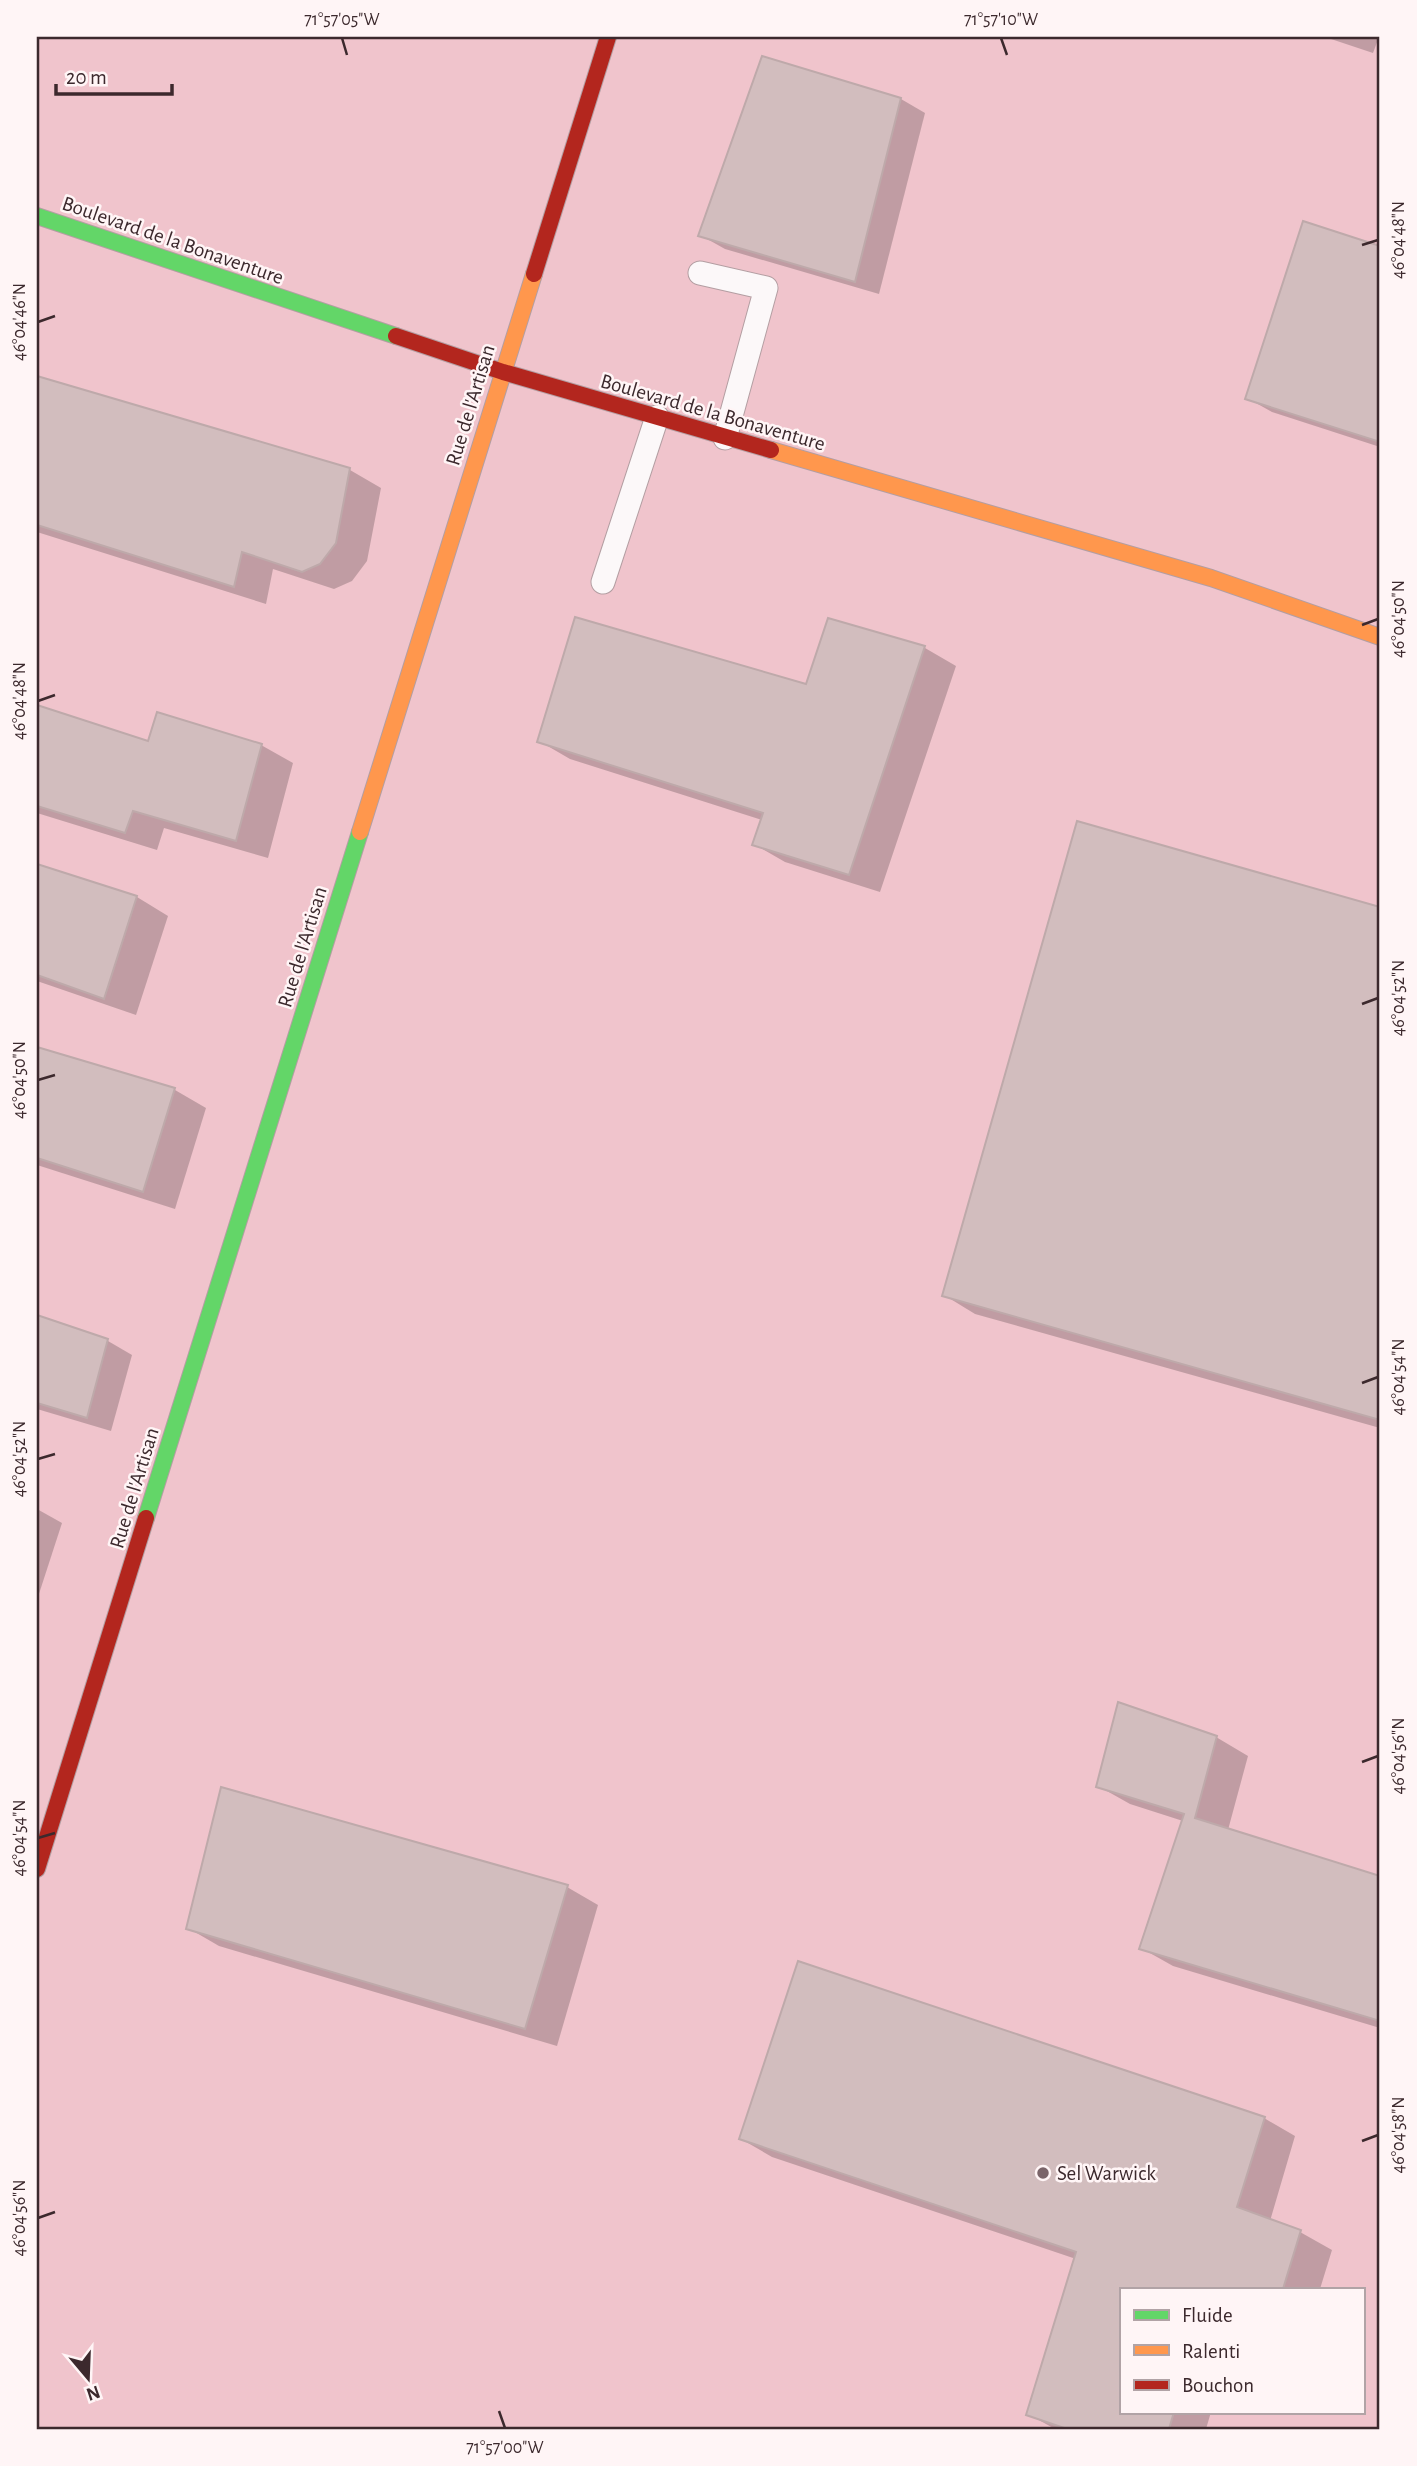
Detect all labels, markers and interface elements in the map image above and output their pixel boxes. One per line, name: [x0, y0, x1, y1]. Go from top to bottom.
text: 71°57'05"W: [304, 11, 380, 29]
text: 71°57'10"W: [964, 11, 1038, 29]
scale bar: [56, 52, 172, 96]
text: 20 m: [66, 67, 107, 88]
street label: Boulevard de la Bonaventure: [59, 193, 286, 288]
text: 46°04'48"N: [1390, 201, 1408, 279]
text: 46°04'46"N: [11, 283, 29, 361]
street label: Rue de l'Artisan: [442, 342, 499, 468]
street label: Boulevard de la Bonaventure: [598, 370, 828, 455]
text: 46°04'50"N: [1390, 580, 1408, 658]
text: 46°04'48"N: [11, 662, 29, 740]
street label: Rue de l'Artisan: [274, 884, 331, 1010]
text: 46°04'52"N: [1390, 960, 1408, 1036]
text: 46°04'50"N: [11, 1041, 29, 1119]
text: 46°04'54"N: [1390, 1338, 1408, 1416]
text: 46°04'52"N: [11, 1421, 29, 1497]
street label: Rue de l'Artisan: [106, 1425, 163, 1551]
text: 46°04'56"N: [1390, 1718, 1408, 1794]
text: 46°04'54"N: [11, 1799, 29, 1877]
text: 46°04'58"N: [1390, 2097, 1408, 2173]
place label: Sel Warwick: [1057, 2163, 1156, 2184]
marker: Sel Warwick: [1035, 2165, 1051, 2181]
text: 46°04'56"N: [11, 2180, 29, 2256]
legend: [1120, 2288, 1364, 2414]
text: Fluide: [1182, 2305, 1233, 2326]
text: Ralenti: [1182, 2341, 1240, 2362]
north arrow: [52, 2344, 122, 2414]
text: Bouchon: [1182, 2375, 1254, 2396]
text: N: [84, 2382, 102, 2404]
text: 71°57'00"W: [466, 2439, 544, 2457]

